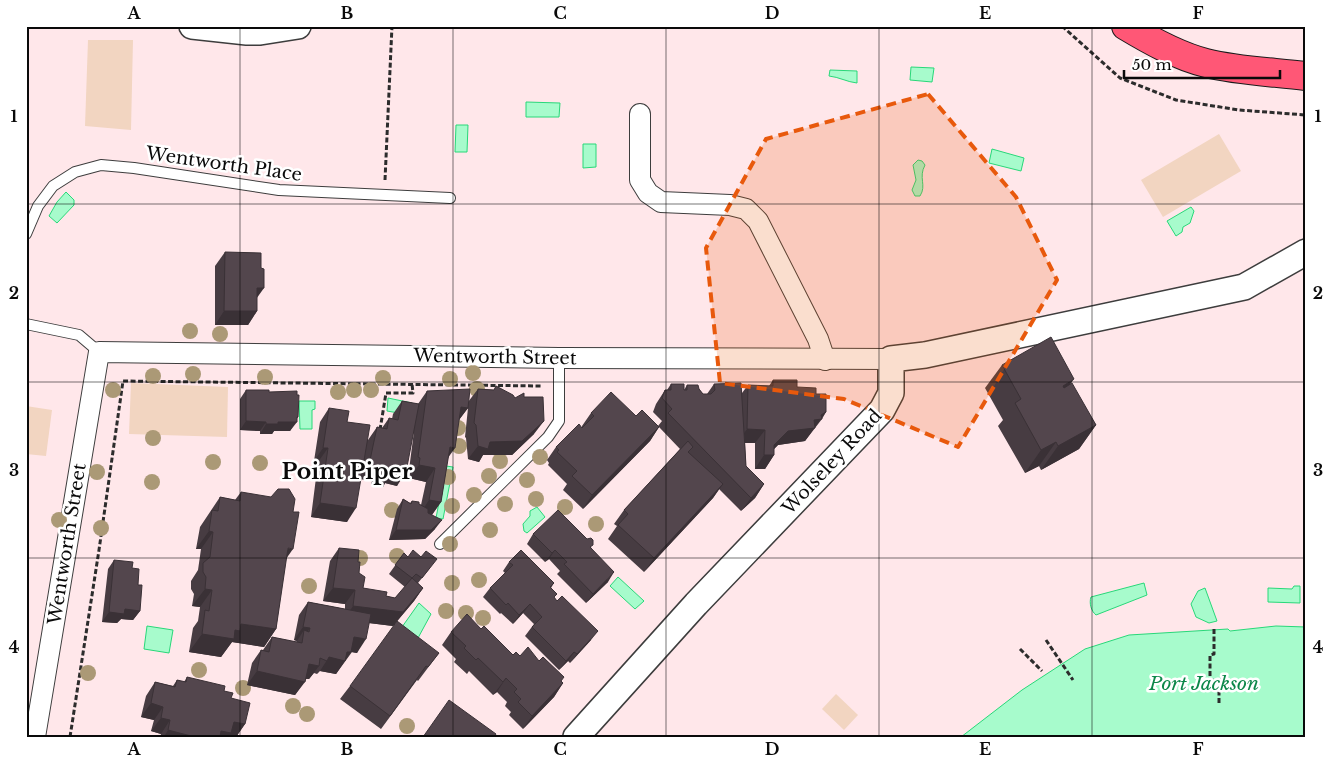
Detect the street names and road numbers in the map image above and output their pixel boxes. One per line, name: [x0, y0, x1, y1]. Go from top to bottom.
street label: Wentworth Place: [144, 142, 303, 186]
street label: Wentworth Street: [412, 345, 577, 369]
street label: Wolseley Road: [777, 405, 886, 520]
street label: Wentworth Street: [43, 461, 91, 627]

